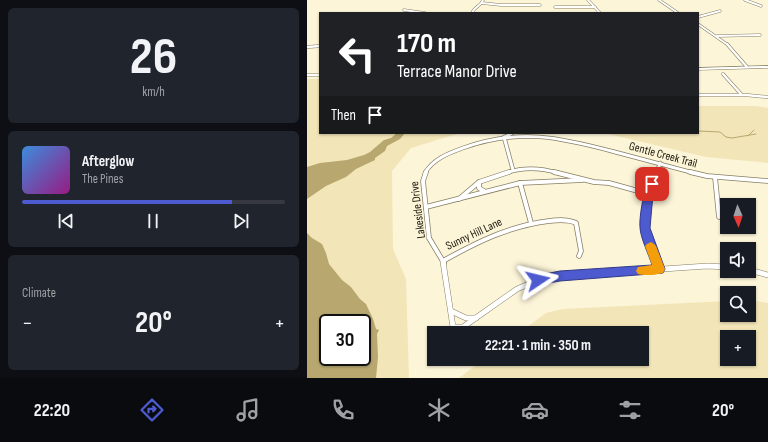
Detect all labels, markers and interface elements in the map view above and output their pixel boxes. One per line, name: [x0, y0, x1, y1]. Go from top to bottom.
text: 26: [130, 26, 177, 89]
text: 170 m: [397, 27, 456, 60]
icon: left: [331, 28, 383, 80]
text: Terrace Manor Drive: [397, 61, 517, 82]
text: km/h: [142, 84, 165, 100]
icon: arrive: [364, 104, 386, 126]
text: Then: [331, 106, 356, 125]
street label: Gentle Creek Trail: [627, 139, 699, 171]
text: Afterglow: [82, 152, 134, 171]
pin: [635, 167, 669, 201]
text: The Pines: [82, 171, 123, 187]
icon: arrive: [641, 173, 663, 195]
street label: Lakeside Drive: [407, 180, 429, 239]
north arrow: [720, 198, 756, 234]
map controls: [720, 198, 756, 366]
icon: previous: [55, 210, 77, 232]
icon: pause: [142, 210, 164, 232]
icon: next: [230, 210, 252, 232]
street label: Sunny Hill Lane: [443, 214, 505, 254]
button: sound: [720, 242, 756, 278]
position arrow: [517, 259, 559, 301]
text: Climate: [22, 285, 56, 301]
button: search: [720, 286, 756, 322]
text: 20°: [135, 305, 172, 341]
text: −: [22, 310, 33, 337]
text: +: [274, 310, 285, 337]
speed limit sign: 30: [319, 314, 371, 366]
button: +: [720, 330, 756, 366]
text: 22:21 · 1 min · 350 m: [485, 336, 591, 355]
icon: directions: [138, 396, 166, 424]
icon: music: [234, 396, 262, 424]
icon: phone: [329, 396, 357, 424]
icon: climate: [425, 396, 453, 424]
icon: car: [521, 396, 549, 424]
icon: filters: [616, 396, 644, 424]
text: 22:20: [34, 400, 70, 421]
text: 20°: [712, 400, 734, 421]

